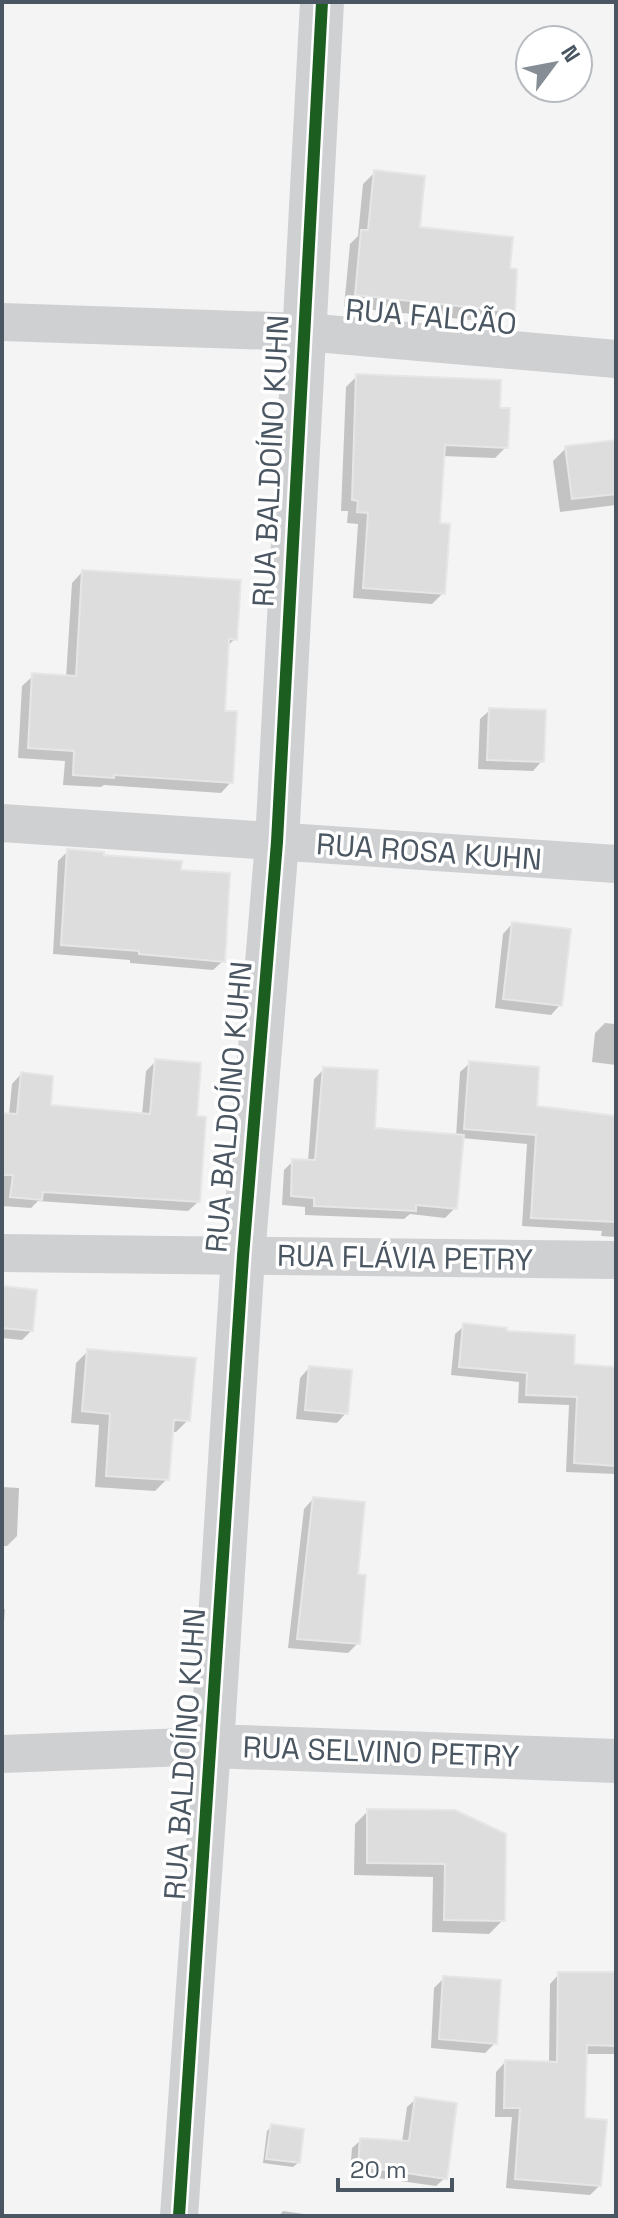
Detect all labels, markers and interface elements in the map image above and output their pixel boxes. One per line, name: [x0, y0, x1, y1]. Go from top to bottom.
north arrow: [514, 24, 594, 104]
text: N: [555, 40, 587, 67]
street label: RUA FALCÃO: [344, 290, 518, 343]
street label: RUA BALDOÍNO KUHN: [243, 314, 298, 608]
street label: RUA ROSA KUHN: [315, 824, 543, 879]
street label: RUA BALDOÍNO KUHN: [196, 960, 261, 1254]
street label: RUA FLÁVIA PETRY: [277, 1236, 533, 1279]
street label: RUA BALDOÍNO KUHN: [155, 1607, 214, 1901]
street label: RUA SELVINO PETRY: [242, 1727, 520, 1776]
scale bar: [338, 2142, 452, 2192]
text: 20 m: [350, 2154, 407, 2185]

